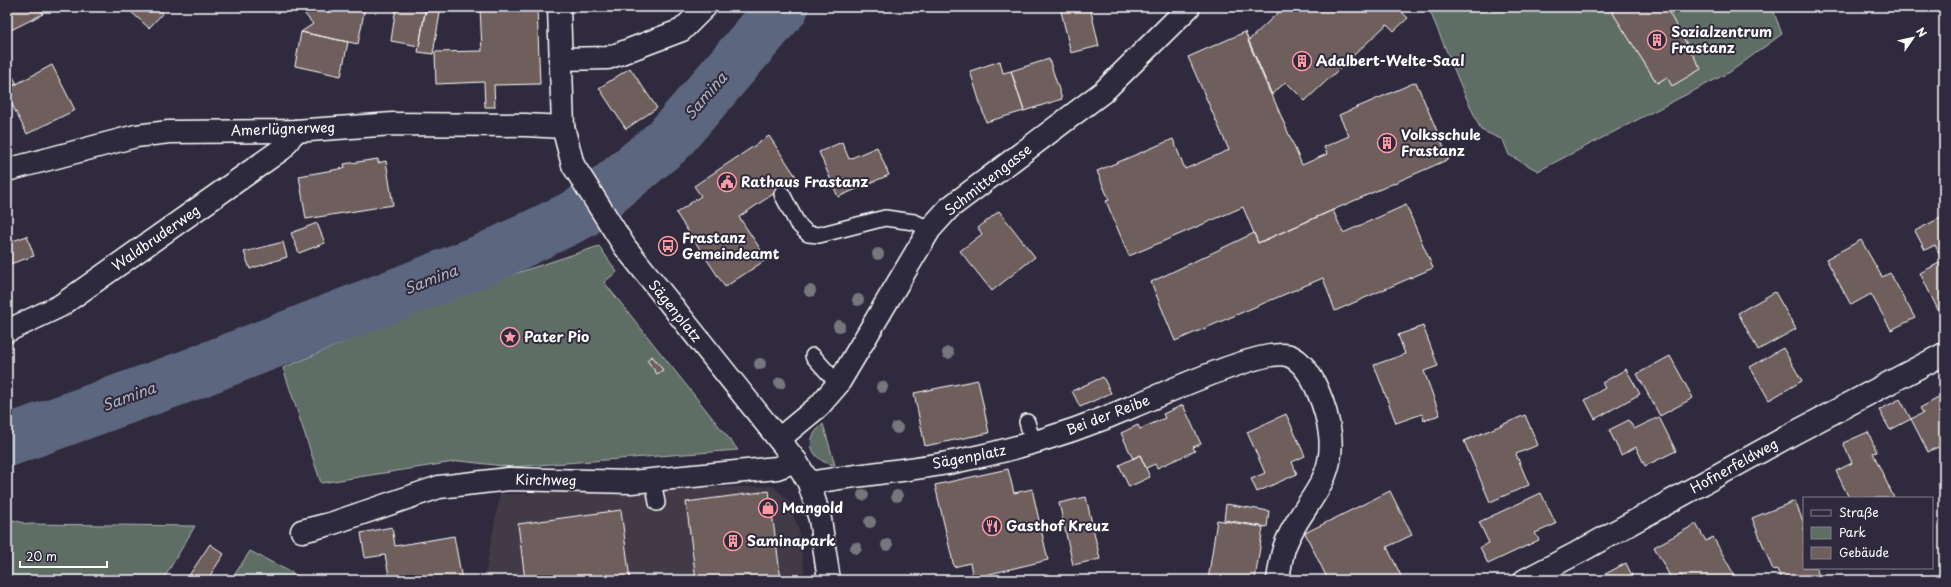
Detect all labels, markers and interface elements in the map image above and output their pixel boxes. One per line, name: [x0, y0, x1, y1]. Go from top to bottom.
north arrow: [1893, 18, 1933, 58]
place label: Sozialzentrum Frastanz: [1671, 21, 1772, 58]
text: N: [1912, 24, 1931, 41]
building icon: Sozialzentrum Frastanz: [1646, 29, 1668, 51]
building icon: Adalbert-Welte-Saal: [1291, 50, 1313, 72]
place label: Adalbert-Welte-Saal: [1316, 50, 1465, 71]
water label: Samina: [678, 66, 732, 123]
street label: Amerlügnerweg: [230, 116, 336, 141]
place label: Volksschule Frastanz: [1401, 124, 1481, 161]
building icon: Volksschule Frastanz: [1376, 132, 1398, 154]
street label: Schmittengasse: [940, 139, 1036, 220]
public building icon: Rathaus Frastanz: [716, 171, 738, 193]
place label: Rathaus Frastanz: [741, 171, 868, 192]
street label: Waldbruderweg: [107, 199, 204, 276]
place label: Frastanz Gemeindeamt: [682, 227, 780, 264]
bus stop icon: Frastanz Gemeindeamt: [657, 235, 679, 257]
water label: Samina: [401, 258, 461, 299]
street label: Sägenplatz: [644, 275, 707, 346]
place icon: Pater Pio: [499, 326, 521, 348]
place label: Pater Pio: [524, 326, 589, 347]
water label: Samina: [99, 375, 159, 416]
street label: Bei der Reibe: [1063, 389, 1153, 440]
street label: Hofnerfeldweg: [1686, 433, 1782, 498]
street label: Sägenplatz: [930, 439, 1008, 474]
street label: Kirchweg: [515, 468, 577, 491]
shop icon: Mangold: [757, 497, 779, 519]
place label: Mangold: [782, 497, 843, 518]
legend: [1803, 497, 1933, 569]
text: Straße: [1839, 503, 1879, 521]
restaurant icon: Gasthof Kreuz: [981, 515, 1003, 537]
place label: Gasthof Kreuz: [1006, 515, 1109, 536]
text: Park: [1839, 523, 1866, 541]
building icon: Saminapark: [722, 530, 744, 552]
place label: Saminapark: [747, 530, 836, 551]
scale bar: [20, 543, 107, 569]
text: Gebäude: [1839, 543, 1889, 561]
text: 20 m: [26, 547, 57, 565]

